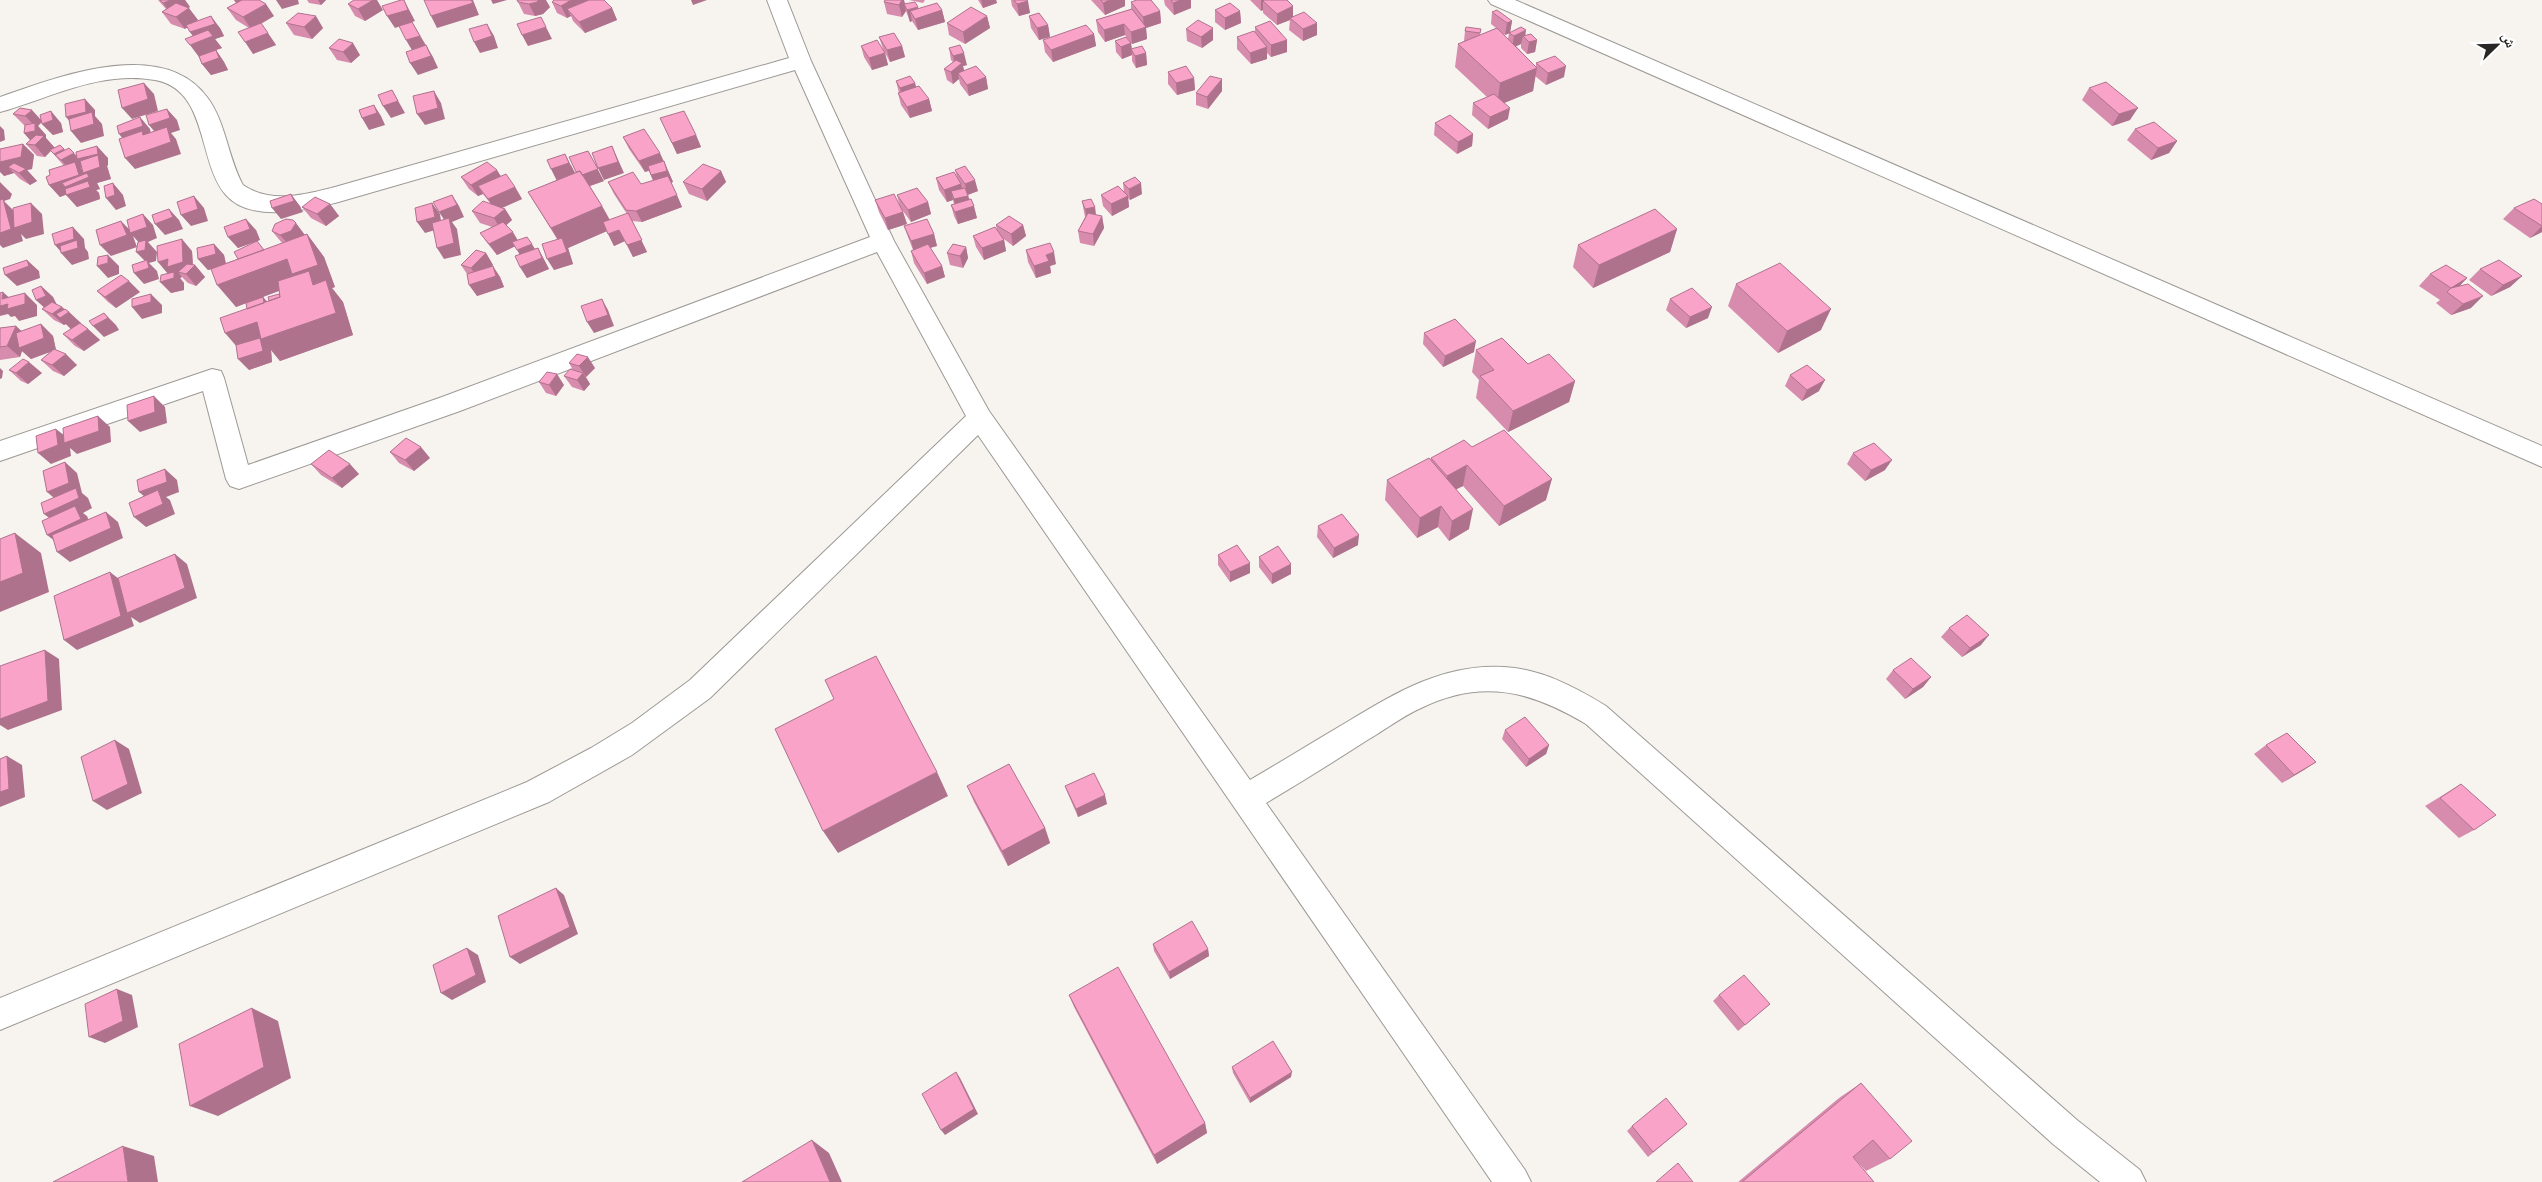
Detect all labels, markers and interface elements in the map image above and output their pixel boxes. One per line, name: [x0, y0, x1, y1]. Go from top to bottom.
north arrow: [2472, 20, 2522, 70]
text: ش: [2498, 29, 2521, 50]

